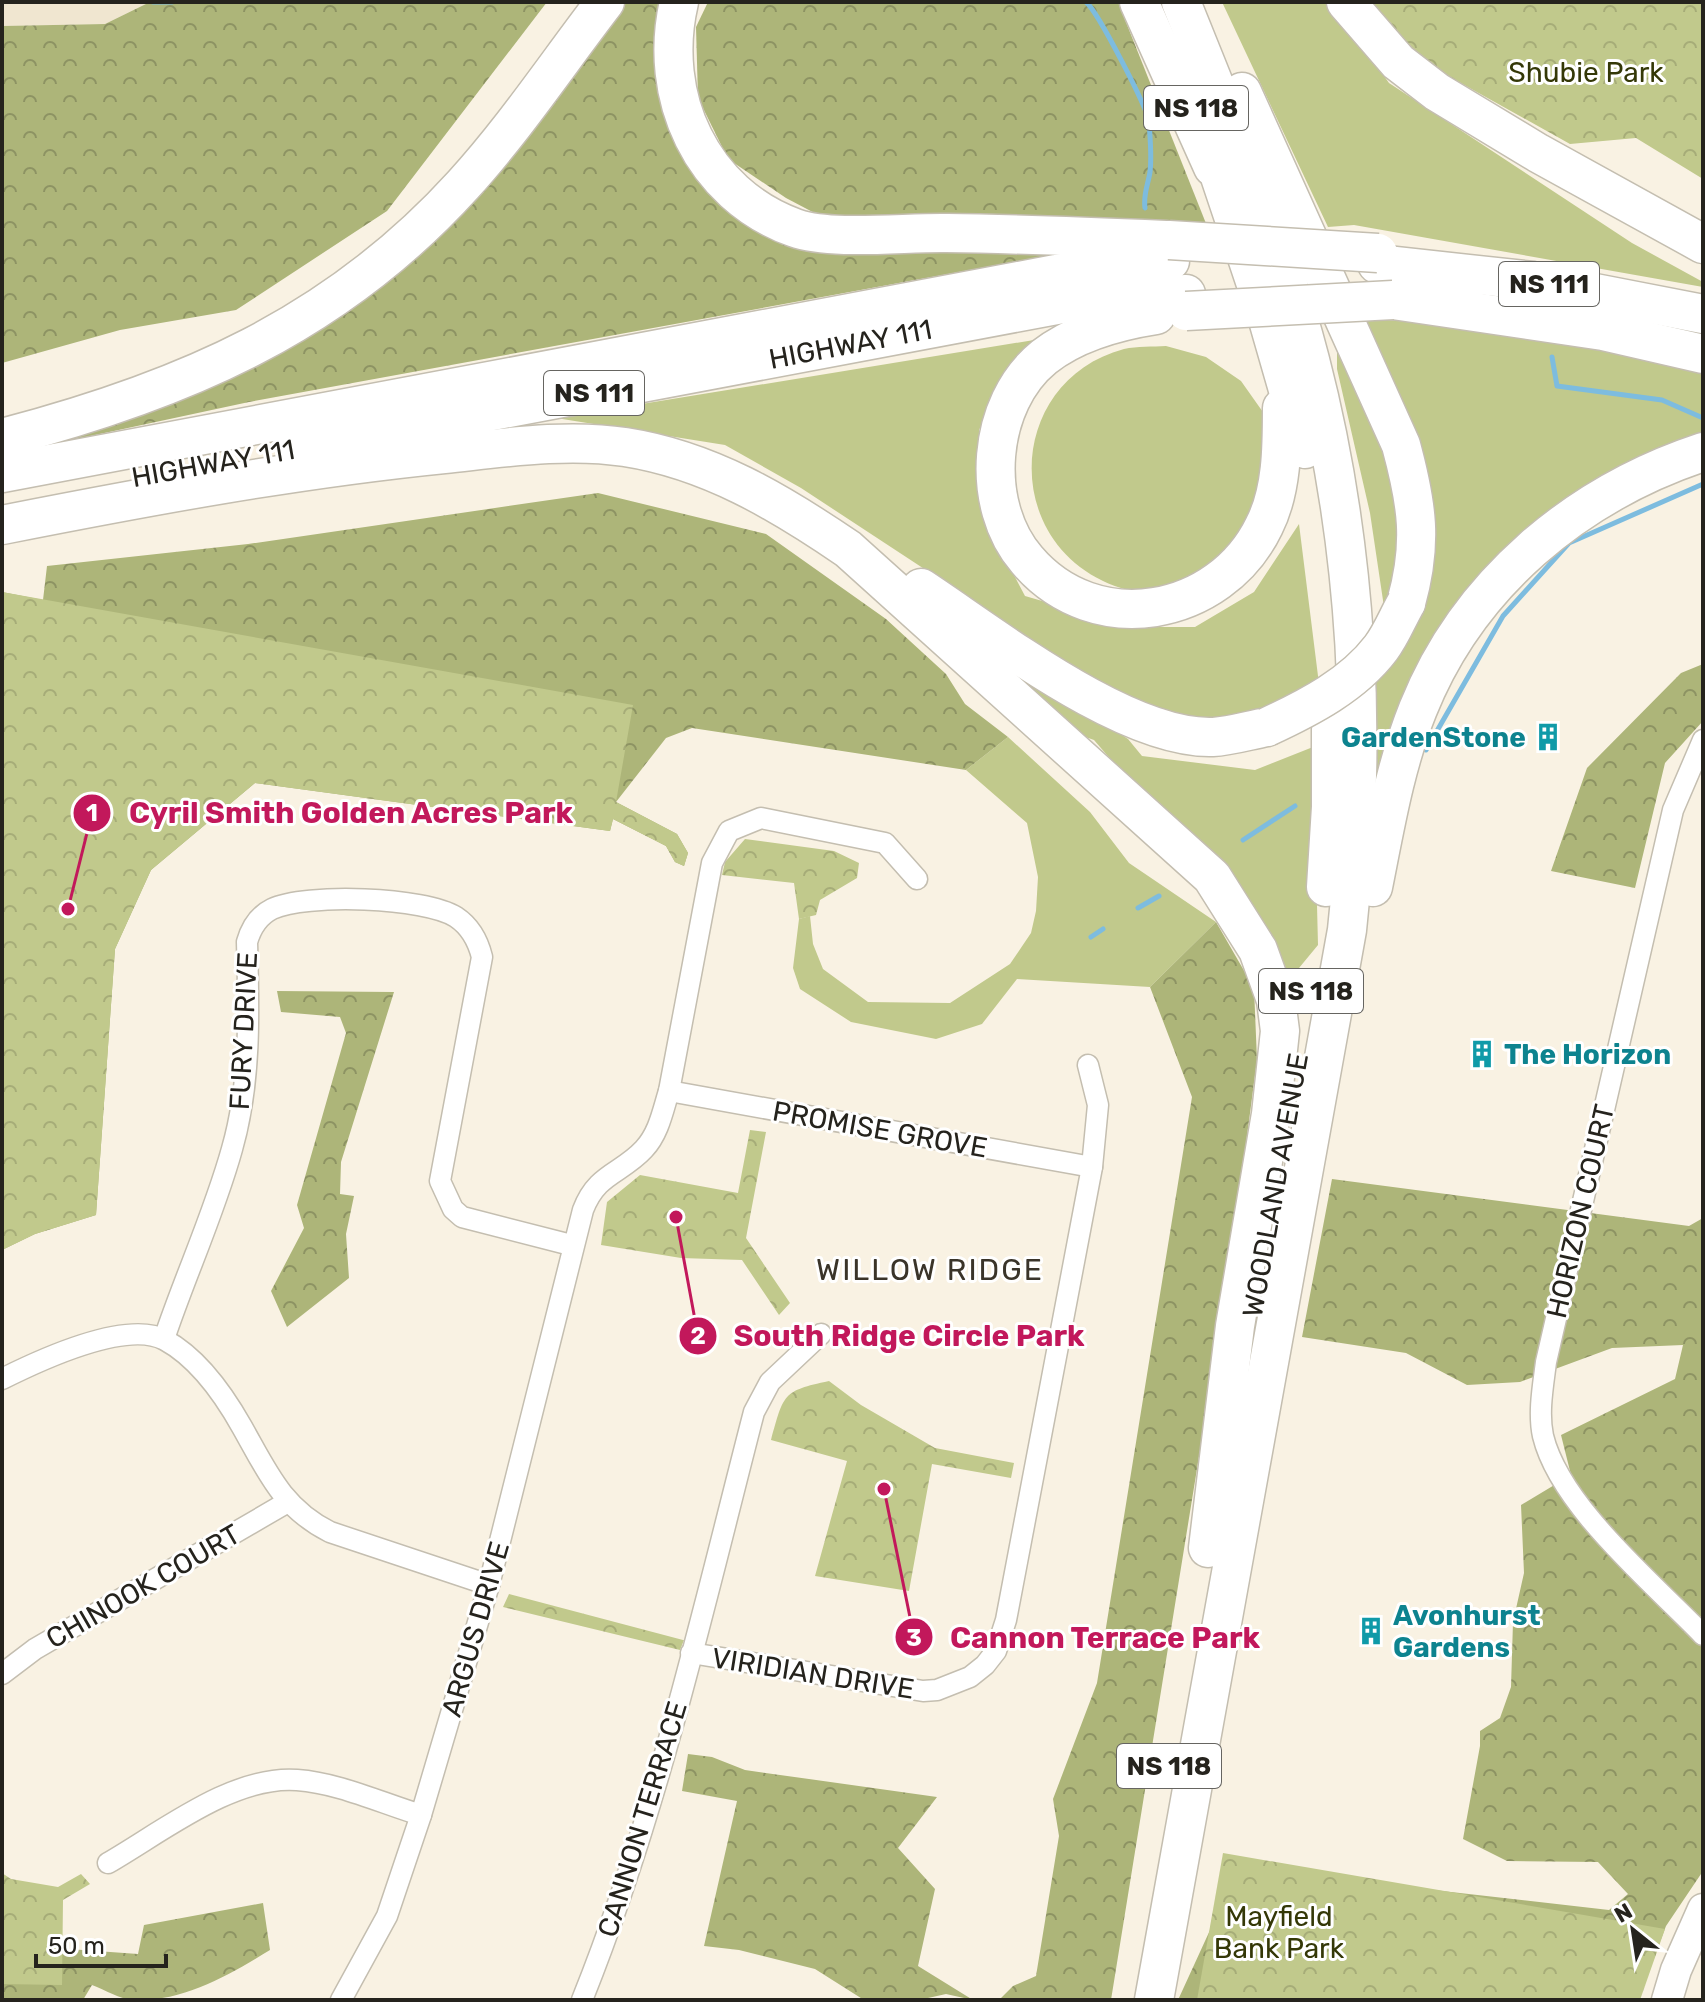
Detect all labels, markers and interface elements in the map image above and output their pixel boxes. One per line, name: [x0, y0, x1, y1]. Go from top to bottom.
park label: Shubie Park: [1508, 56, 1664, 89]
road number: NS 118: [1144, 86, 1248, 130]
road number: NS 111: [1499, 262, 1599, 306]
street label: HIGHWAY 111: [766, 313, 935, 376]
road number: NS 111: [544, 371, 644, 415]
street label: HIGHWAY 111: [129, 433, 297, 494]
place label: GardenStone: [1341, 721, 1526, 754]
building icon: GardenStone: [1533, 722, 1563, 752]
callout: Cyril Smith Golden Acres Park: [72, 786, 589, 840]
text: Cyril Smith Golden Acres Park: [129, 795, 574, 831]
text: 1: [86, 799, 98, 827]
street label: FURY DRIVE: [223, 951, 264, 1111]
road number: NS 118: [1259, 969, 1363, 1013]
place label: The Horizon: [1504, 1038, 1671, 1071]
building icon: The Horizon: [1467, 1039, 1497, 1069]
street label: WOODLAND AVENUE: [1236, 1050, 1315, 1320]
street label: PROMISE GROVE: [770, 1094, 990, 1165]
street label: HORIZON COURT: [1540, 1101, 1621, 1321]
district label: WILLOW RIDGE: [816, 1252, 1044, 1288]
callout: South Ridge Circle Park: [678, 1309, 1101, 1363]
text: South Ridge Circle Park: [733, 1318, 1085, 1354]
text: 2: [690, 1322, 706, 1350]
street label: CHINOOK COURT: [40, 1517, 246, 1655]
street label: ARGUS DRIVE: [435, 1538, 516, 1721]
place label: Avonhurst Gardens: [1393, 1599, 1541, 1664]
callout: Cannon Terrace Park: [894, 1610, 1276, 1664]
building icon: Avonhurst Gardens: [1356, 1616, 1386, 1646]
text: Cannon Terrace Park: [950, 1620, 1261, 1656]
text: 3: [906, 1624, 922, 1652]
street label: VIRIDIAN DRIVE: [709, 1641, 917, 1706]
street label: CANNON TERRACE: [591, 1697, 694, 1941]
road number: NS 118: [1117, 1744, 1221, 1788]
north arrow: [1593, 1890, 1673, 1970]
text: N: [1610, 1897, 1637, 1929]
park label: Mayfield Bank Park: [1214, 1900, 1345, 1965]
scale bar: [36, 1918, 166, 1968]
text: 50 m: [48, 1932, 105, 1960]

